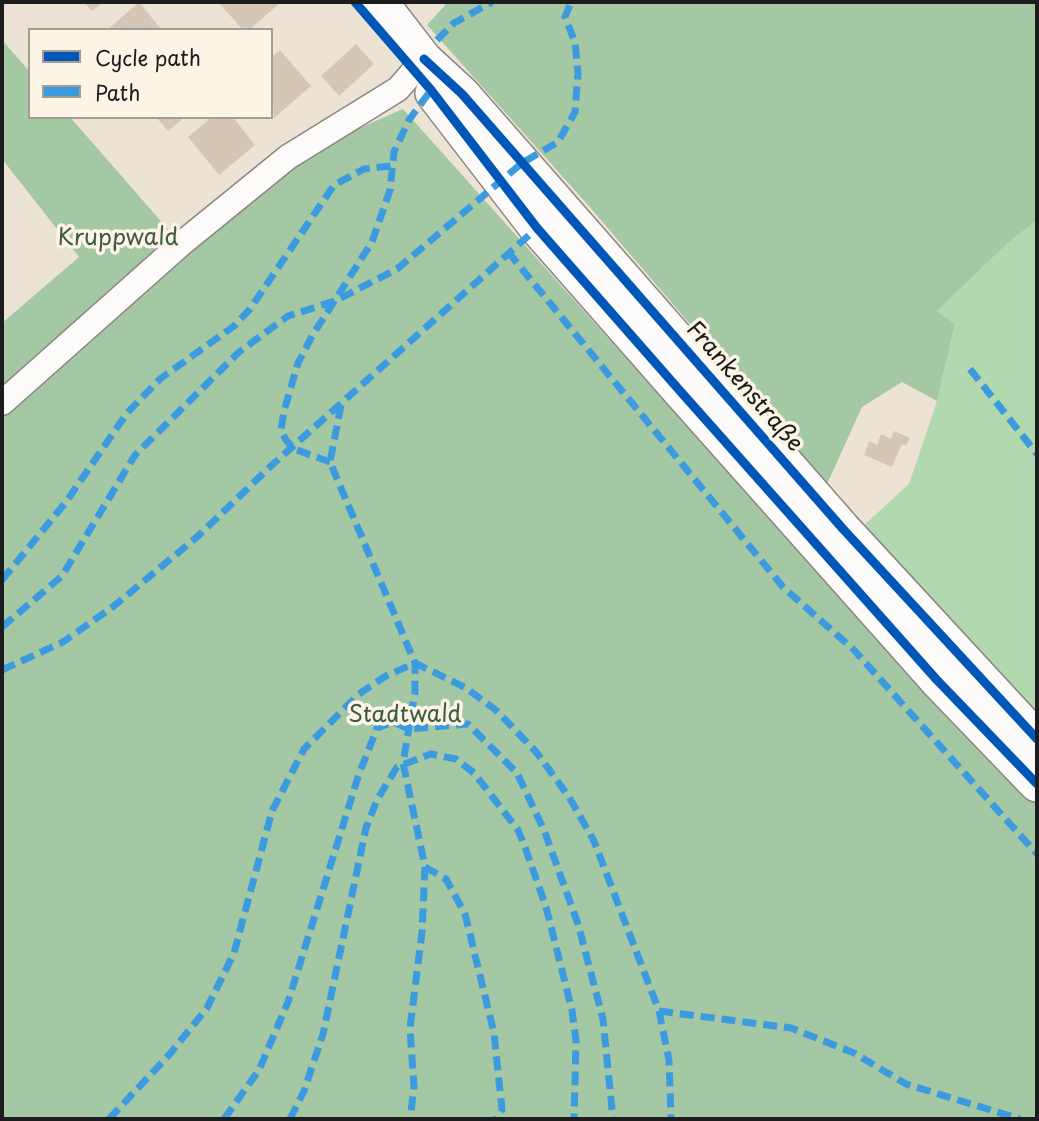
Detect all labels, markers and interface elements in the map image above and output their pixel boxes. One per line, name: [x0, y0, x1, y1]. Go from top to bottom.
legend: [28, 28, 273, 119]
text: Cycle path: [95, 41, 201, 73]
text: Path: [95, 76, 140, 108]
park label: Kruppwald: [57, 225, 179, 253]
street label: Frankenstraße: [680, 316, 808, 458]
park label: Stadtwald: [348, 702, 462, 730]

